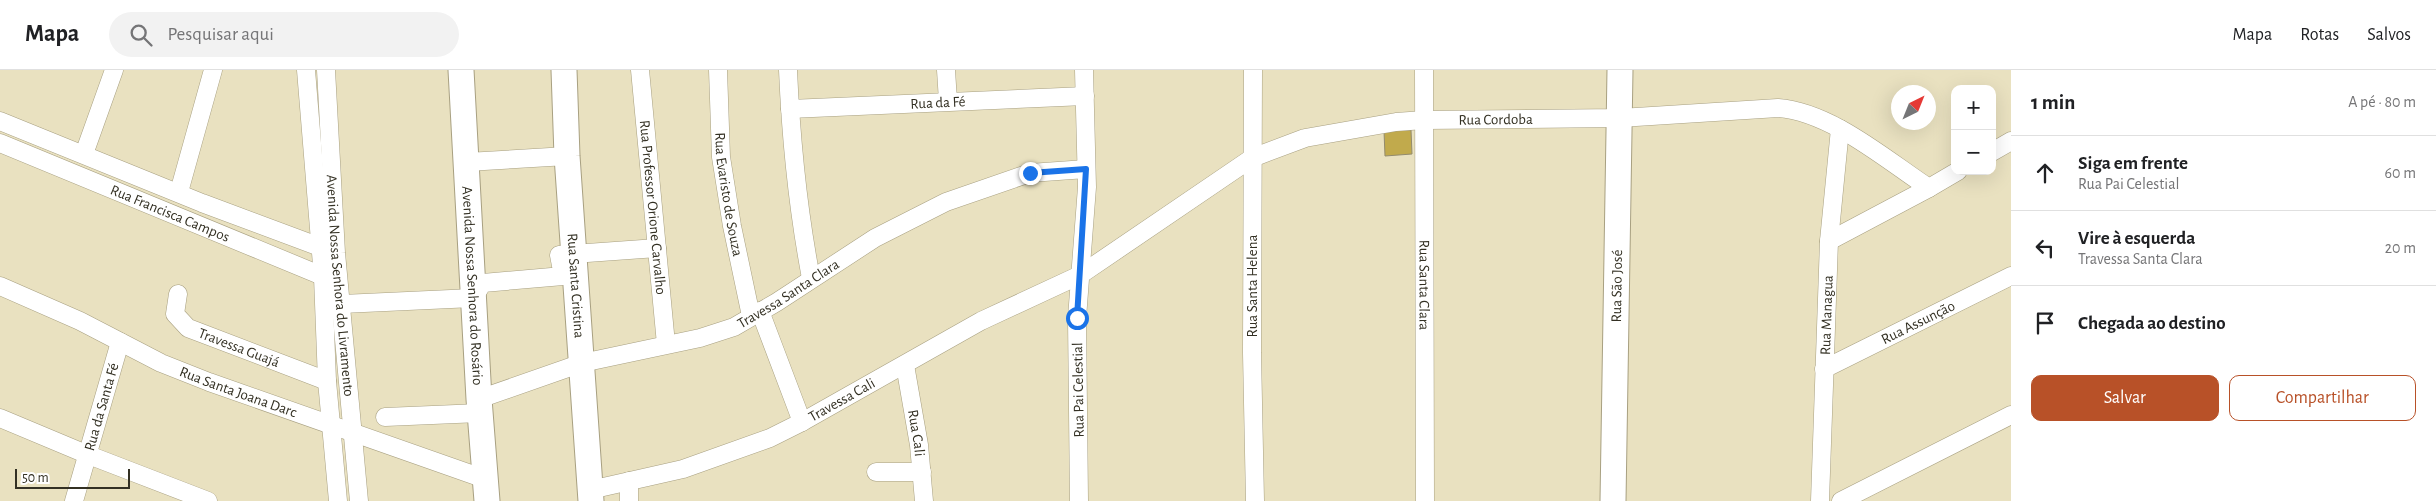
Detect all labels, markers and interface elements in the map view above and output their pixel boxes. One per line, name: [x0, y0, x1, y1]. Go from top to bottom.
search box: [109, 12, 459, 57]
icon: search: [127, 21, 155, 49]
text: Mapa: [25, 22, 79, 46]
text: Pesquisar aqui: [167, 25, 274, 44]
text: Mapa: [2233, 26, 2272, 44]
text: Rotas: [2300, 26, 2339, 44]
text: Salvos: [2367, 26, 2411, 44]
north arrow: [1891, 85, 1936, 130]
map controls: [1951, 85, 1996, 175]
button: +: [1951, 85, 1996, 130]
text: 1 min: [2031, 92, 2075, 113]
street label: Rua da Fé: [910, 94, 966, 112]
text: A pé · 80 m: [2348, 94, 2416, 110]
street label: Rua Cordoba: [1458, 112, 1533, 128]
street label: Rua Professor Orione Carvalho: [637, 119, 668, 295]
button: −: [1951, 130, 1996, 175]
street label: Rua Evaristo de Souza: [712, 132, 745, 258]
text: Siga em frente: [2078, 154, 2188, 173]
icon: ahead: [2031, 159, 2059, 187]
route end: [1019, 162, 1042, 185]
text: 60 m: [2385, 165, 2416, 181]
street label: Avenida Nossa Senhora do Livramento: [324, 174, 356, 397]
text: Rua Pai Celestial: [2078, 176, 2180, 192]
street label: Rua Francisca Campos: [108, 182, 232, 245]
street label: Avenida Nossa Senhora do Rosário: [459, 186, 485, 386]
text: Vire à esquerda: [2078, 229, 2195, 248]
street label: Rua Santa Cristina: [564, 233, 587, 339]
icon: left: [2031, 234, 2059, 262]
street label: Rua Santa Helena: [1245, 235, 1260, 337]
street label: Rua Santa Clara: [1416, 240, 1432, 330]
text: 20 m: [2385, 240, 2416, 256]
street label: Rua São José: [1609, 249, 1625, 323]
text: Travessa Santa Clara: [2078, 251, 2203, 267]
street label: Travessa Santa Clara: [735, 257, 842, 331]
street label: Rua Managua: [1818, 275, 1836, 355]
street label: Rua Assunção: [1879, 298, 1957, 347]
route start: [1066, 307, 1089, 330]
icon: arrive: [2031, 309, 2059, 337]
text: Chegada ao destino: [2078, 314, 2226, 333]
street label: Travessa Guajá: [196, 326, 282, 370]
street label: Rua Pai Celestial: [1070, 342, 1087, 438]
street label: Rua da Santa Fé: [82, 361, 122, 453]
street label: Rua Santa Joana Darc: [177, 364, 299, 420]
street label: Travessa Cali: [806, 375, 878, 425]
button: Salvar: [2031, 375, 2219, 421]
button: Compartilhar: [2229, 375, 2416, 421]
street label: Rua Cali: [905, 409, 927, 457]
scale bar: [15, 466, 130, 489]
text: 50 m: [22, 471, 49, 485]

